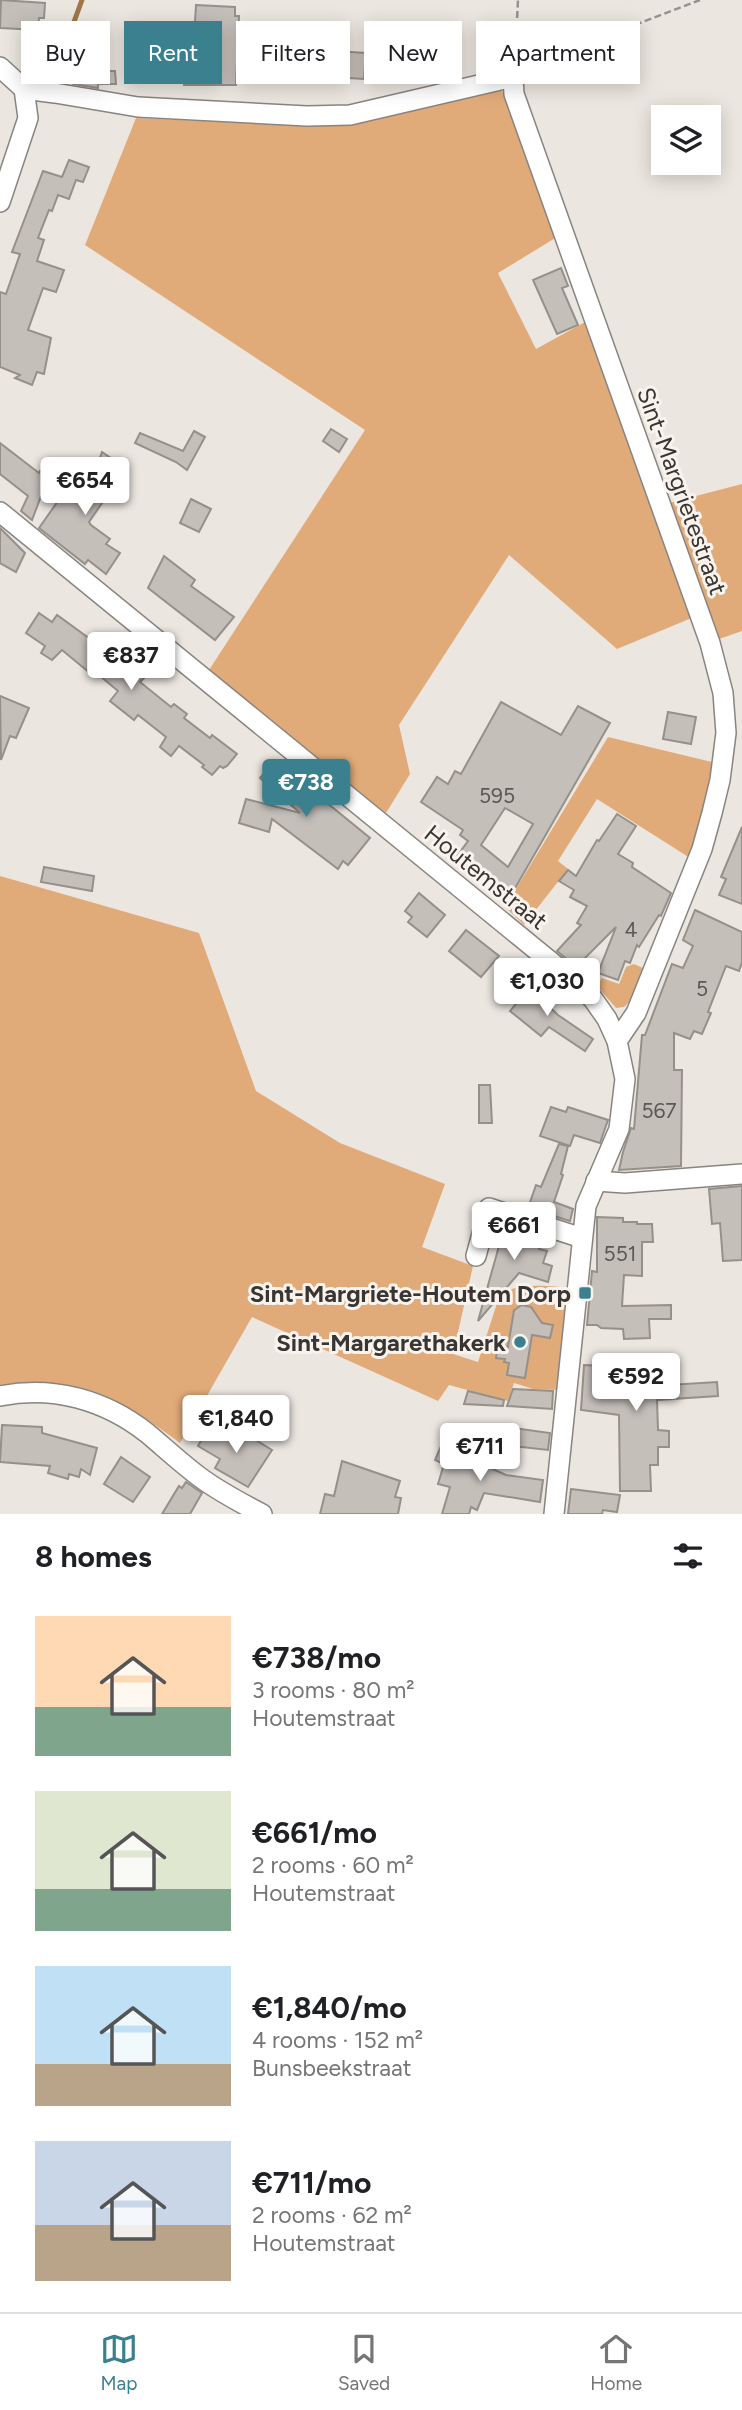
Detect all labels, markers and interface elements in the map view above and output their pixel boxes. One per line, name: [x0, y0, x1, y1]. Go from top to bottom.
chip: Buy: [21, 21, 110, 84]
chip: Rent: [124, 21, 222, 84]
chip: Filters: [236, 21, 350, 84]
chip: New: [364, 21, 462, 84]
chip: Apartment: [476, 21, 640, 84]
map controls: [651, 105, 721, 175]
button: layers: [651, 105, 721, 175]
street label: Sint-Margrietestraat: [631, 383, 733, 599]
pin: €654: [44, 458, 126, 517]
text: €654: [56, 466, 114, 494]
pin: €837: [90, 632, 172, 692]
text: €837: [103, 641, 159, 669]
pin: €738: [265, 760, 347, 819]
text: €738: [278, 768, 334, 796]
house number: 595: [479, 783, 515, 808]
street label: Houtemstraat: [419, 819, 553, 935]
house number: 4: [624, 917, 638, 942]
pin: €1,030: [490, 958, 604, 1018]
text: €1,030: [510, 967, 584, 995]
house number: 5: [696, 976, 708, 1001]
house number: 567: [641, 1098, 677, 1123]
pin: €661: [473, 1202, 555, 1262]
text: €661: [488, 1211, 540, 1239]
house number: 551: [604, 1241, 636, 1266]
place label: Sint-Margriete-Houtem Dorp: [250, 1279, 571, 1308]
marker: Sint-Margriete-Houtem Dorp: [577, 1285, 593, 1301]
place label: Sint-Margarethakerk: [276, 1328, 506, 1357]
marker: Sint-Margarethakerk: [512, 1334, 528, 1350]
pin: €592: [595, 1354, 677, 1413]
text: €592: [608, 1362, 664, 1390]
pin: €1,840: [179, 1396, 293, 1455]
text: €1,840: [198, 1404, 274, 1432]
pin: €711: [439, 1424, 521, 1483]
text: €711: [456, 1432, 504, 1460]
icon: filters: [669, 1537, 707, 1575]
text: 8 homes: [35, 1538, 152, 1575]
text: €738/mo: [252, 1639, 381, 1676]
icon: home: [91, 1644, 175, 1728]
text: 3 rooms · 80 m²: [252, 1676, 415, 1704]
text: Houtemstraat: [252, 1704, 396, 1732]
text: €661/mo: [252, 1814, 377, 1851]
icon: home: [91, 1819, 175, 1903]
text: 2 rooms · 60 m²: [252, 1851, 414, 1879]
text: Houtemstraat: [252, 1879, 396, 1907]
text: €1,840/mo: [252, 1989, 407, 2026]
icon: home: [91, 1994, 175, 2078]
text: 4 rooms · 152 m²: [252, 2026, 423, 2054]
text: Bunsbeekstraat: [252, 2054, 412, 2082]
text: €711/mo: [252, 2164, 371, 2201]
icon: home: [91, 2169, 175, 2253]
text: 2 rooms · 62 m²: [252, 2201, 412, 2229]
text: Houtemstraat: [252, 2229, 396, 2257]
tab: Map: [100, 2330, 138, 2395]
tab: Saved: [338, 2330, 390, 2395]
tab: Home: [590, 2330, 642, 2395]

